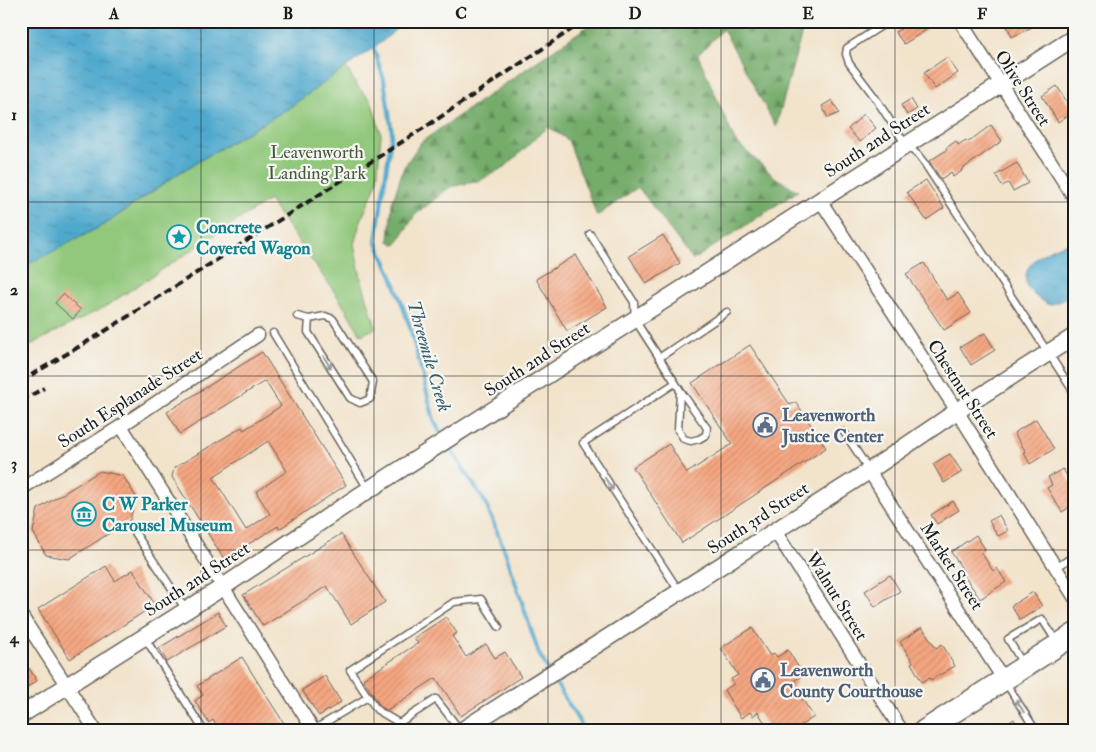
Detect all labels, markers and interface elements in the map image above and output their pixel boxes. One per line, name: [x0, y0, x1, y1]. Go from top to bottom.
text: A: [108, 4, 120, 24]
text: B: [283, 4, 293, 24]
text: C: [455, 4, 467, 24]
text: D: [628, 4, 642, 24]
text: E: [802, 4, 814, 24]
text: F: [977, 4, 987, 24]
street label: Olive Street: [989, 46, 1056, 131]
street label: South 2nd Street: [820, 98, 935, 183]
text: 1: [11, 105, 17, 125]
park label: Leavenworth Landing Park: [268, 141, 366, 185]
place label: Concrete Covered Wagon: [196, 216, 311, 260]
place icon: Concrete Covered Wagon: [166, 224, 192, 250]
text: 2: [10, 280, 18, 300]
water label: Threemile Creek: [402, 298, 456, 415]
street label: South 2nd Street: [480, 317, 595, 402]
street label: Chestnut Street: [922, 335, 1003, 443]
street label: South Esplanade Street: [54, 343, 207, 454]
one-way arrow: [322, 355, 332, 369]
place label: Leavenworth Justice Center: [781, 404, 884, 448]
public building icon: Leavenworth Justice Center: [752, 412, 778, 438]
text: 3: [11, 454, 17, 474]
one-way arrow: [604, 477, 615, 491]
street label: South 3rd Street: [703, 477, 814, 560]
place label: C W Parker Carousel Museum: [102, 493, 234, 537]
museum icon: C W Parker Carousel Museum: [71, 501, 97, 527]
street label: Market Street: [915, 518, 989, 615]
street label: South 2nd Street: [140, 537, 255, 622]
street label: Walnut Street: [800, 547, 873, 645]
text: 4: [9, 628, 20, 648]
place label: Leavenworth County Courthouse: [780, 659, 923, 703]
public building icon: Leavenworth County Courthouse: [750, 667, 776, 693]
one-way arrow: [1015, 699, 1025, 713]

